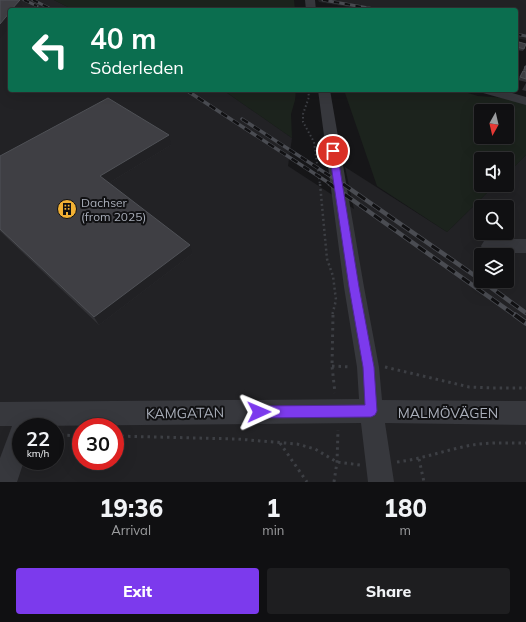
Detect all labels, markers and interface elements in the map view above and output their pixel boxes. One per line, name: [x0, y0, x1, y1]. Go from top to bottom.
text: 40 m: [90, 21, 156, 56]
icon: left: [24, 24, 76, 76]
text: Söderleden: [90, 56, 184, 79]
north arrow: [474, 104, 514, 144]
map controls: [474, 104, 514, 288]
pin: [316, 134, 350, 168]
icon: arrive: [322, 140, 344, 162]
button: sound: [474, 152, 514, 192]
place label: Dachser (from 2025): [81, 195, 146, 224]
building icon: Dachser (from 2025): [56, 198, 78, 220]
button: search: [474, 200, 514, 240]
button: layers: [474, 248, 514, 288]
position arrow: [238, 391, 280, 433]
street label: KAMGATAN: [146, 403, 224, 423]
street label: MALMÖVÄGEN: [398, 404, 498, 422]
speed limit sign: 30: [72, 418, 124, 470]
text: 22: [26, 426, 50, 451]
text: km/h: [27, 447, 49, 460]
text: 19:36: [99, 493, 163, 523]
text: 1: [266, 493, 281, 523]
text: 180: [384, 493, 427, 523]
text: Arrival: [111, 522, 151, 538]
text: min: [262, 522, 284, 538]
text: m: [399, 522, 411, 538]
button: Exit: [16, 568, 259, 614]
button: Share: [267, 568, 510, 614]

